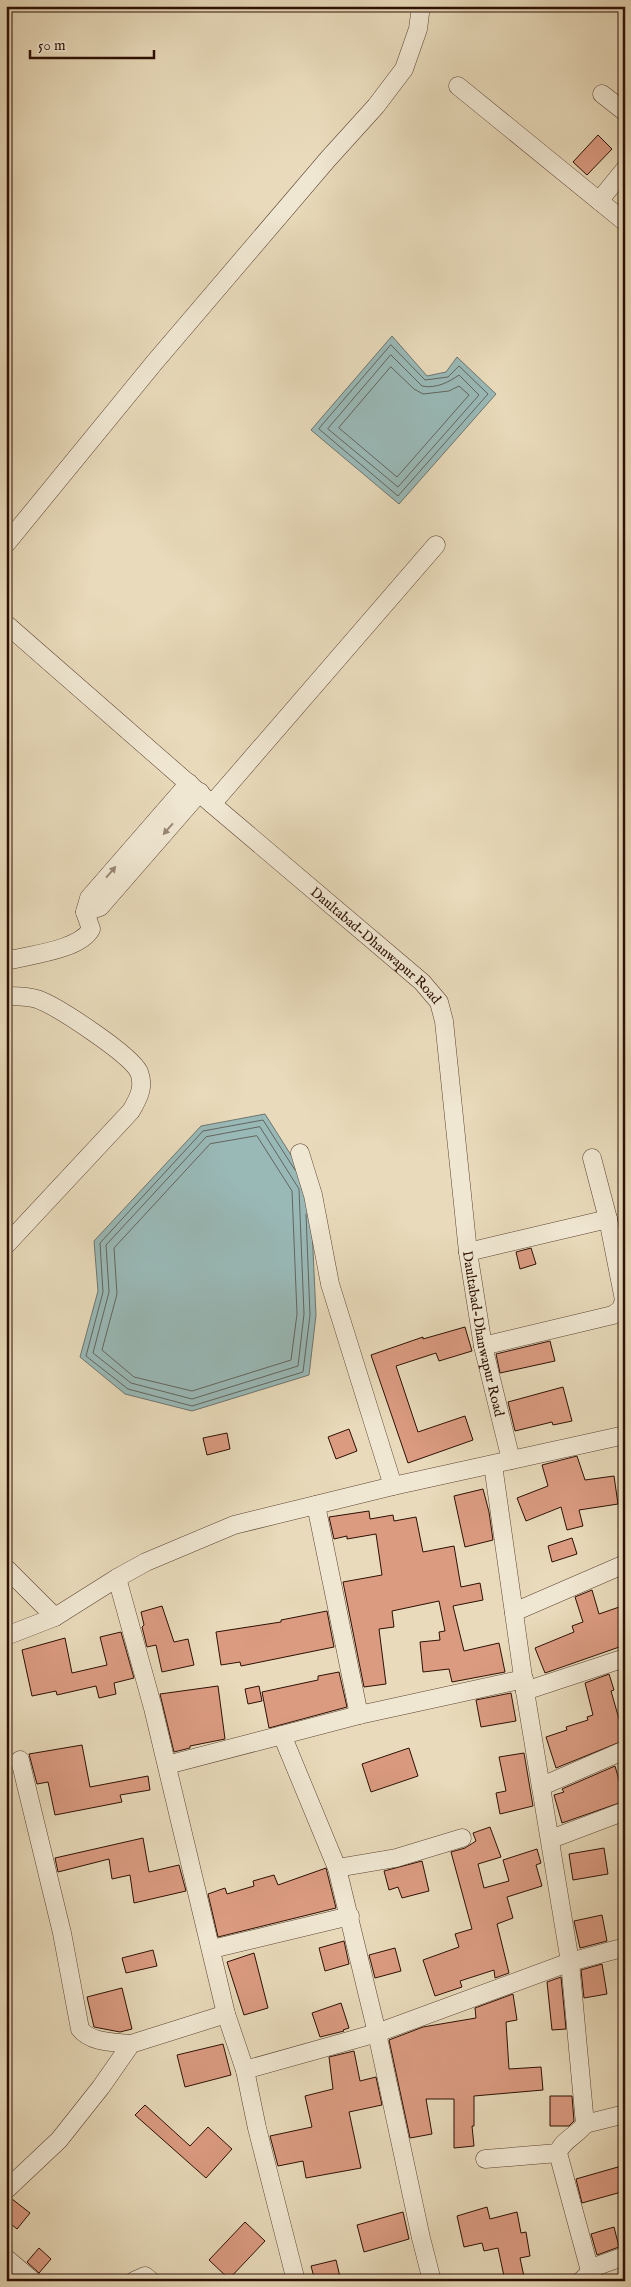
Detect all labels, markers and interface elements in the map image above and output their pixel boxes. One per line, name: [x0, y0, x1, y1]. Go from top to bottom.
scale bar: [30, 28, 154, 60]
text: 50 m: [38, 36, 66, 55]
one-way arrow: [163, 822, 174, 835]
one-way arrow: [105, 867, 117, 879]
street label: Daultabad-Dhanwapur Road: [306, 883, 445, 1008]
street label: Daultabad-Dhanwapur Road: [458, 1249, 508, 1419]

